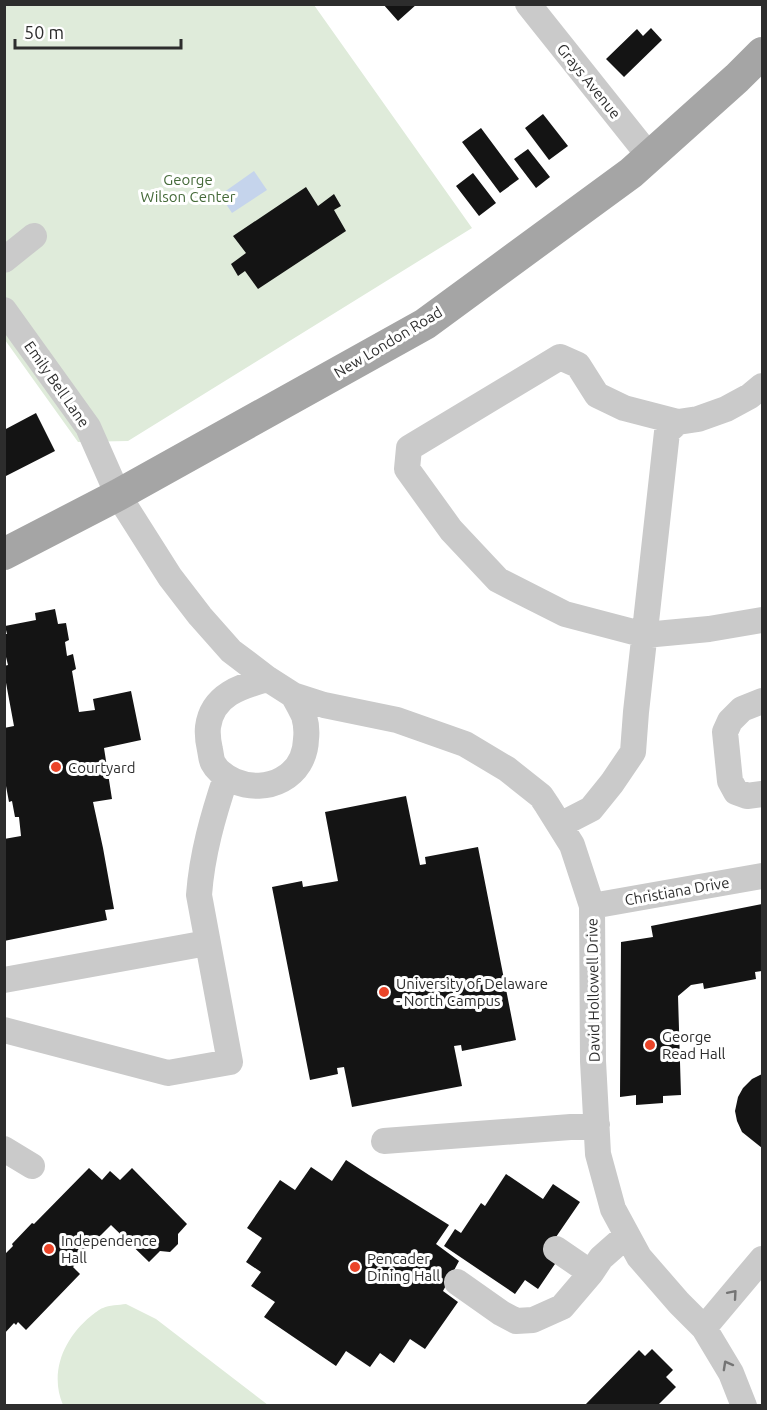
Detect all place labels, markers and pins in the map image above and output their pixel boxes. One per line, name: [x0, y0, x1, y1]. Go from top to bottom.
place label: Courtyard: [68, 759, 136, 776]
marker: Courtyard: [49, 760, 63, 774]
place label: University of Delaware - North Campus: [396, 975, 548, 1009]
marker: University of Delaware - North Campus: [377, 985, 391, 999]
place label: George Read Hall: [662, 1028, 726, 1062]
marker: George Read Hall: [643, 1038, 657, 1052]
place label: Independence Hall: [61, 1232, 157, 1266]
marker: Independence Hall: [42, 1242, 56, 1256]
place label: Pencader Dining Hall: [367, 1250, 440, 1284]
marker: Pencader Dining Hall: [348, 1260, 362, 1274]

